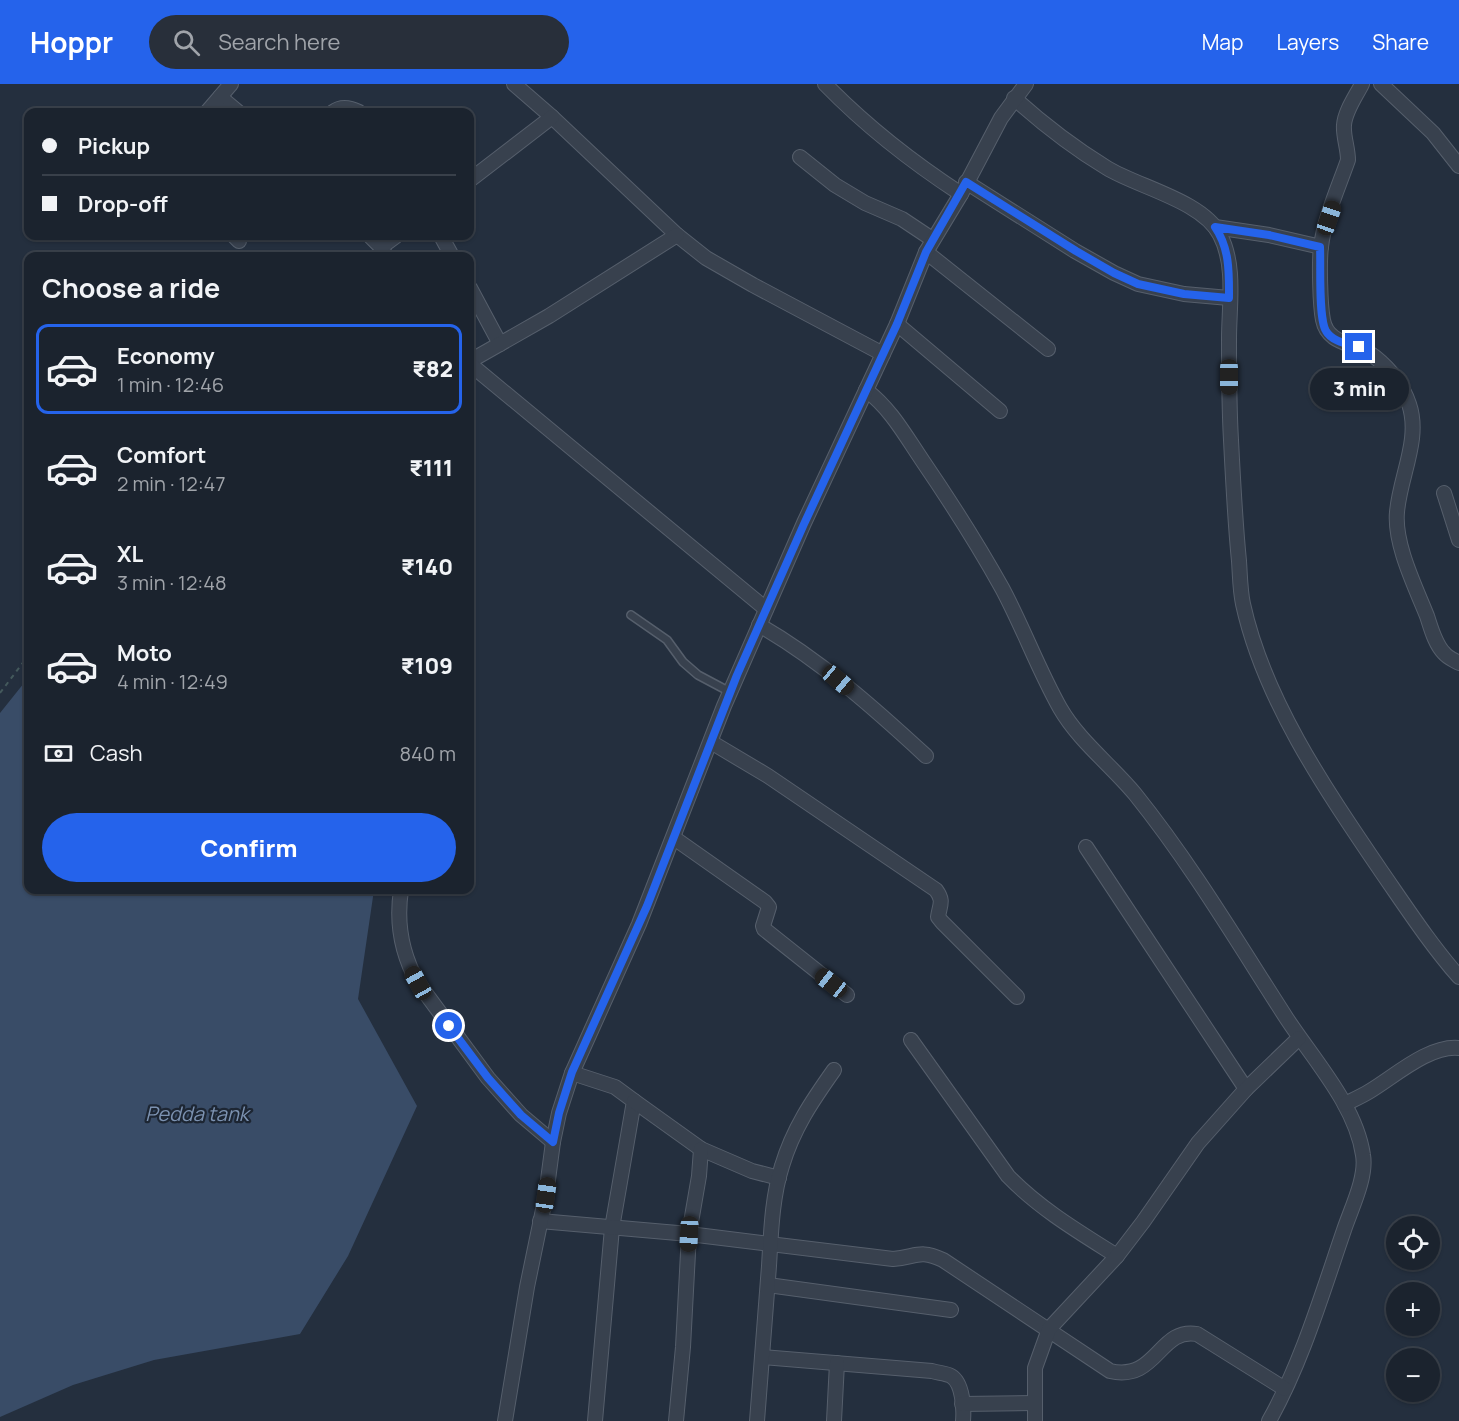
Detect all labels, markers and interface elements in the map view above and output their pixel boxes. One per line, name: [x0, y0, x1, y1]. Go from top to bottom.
search box: [149, 15, 569, 69]
text: Hoppr: [30, 23, 113, 61]
icon: search: [170, 26, 203, 59]
text: Search here: [218, 27, 340, 57]
text: Map: [1202, 28, 1243, 56]
text: Layers: [1276, 28, 1339, 56]
text: Share: [1372, 28, 1429, 56]
text: Pickup: [78, 131, 150, 161]
text: Drop-off: [78, 189, 168, 219]
car: [1315, 198, 1343, 238]
text: Choose a ride: [42, 269, 220, 306]
route end: [1345, 333, 1372, 360]
text: Economy: [117, 341, 215, 371]
icon: car: [45, 342, 99, 396]
text: ₹82: [412, 354, 453, 384]
car: [1220, 359, 1238, 395]
callout: 3 min: [1310, 368, 1408, 410]
text: 1 min · 12:46: [117, 371, 224, 398]
text: 3 min: [1333, 375, 1386, 402]
text: Comfort: [117, 440, 206, 470]
icon: car: [45, 441, 99, 495]
text: ₹111: [409, 453, 453, 483]
text: 2 min · 12:47: [117, 470, 225, 497]
text: XL: [117, 539, 143, 569]
icon: car: [45, 540, 99, 594]
text: ₹140: [401, 552, 453, 582]
text: 3 min · 12:48: [117, 569, 227, 596]
text: Moto: [117, 638, 172, 668]
icon: car: [45, 639, 99, 693]
text: ₹109: [401, 651, 453, 681]
car: [818, 662, 858, 698]
text: 4 min · 12:49: [117, 668, 228, 695]
icon: cash: [42, 737, 75, 770]
text: Cash: [90, 738, 143, 768]
text: 840 m: [399, 740, 456, 767]
button: Confirm: [42, 813, 456, 882]
car: [401, 963, 435, 1003]
car: [811, 965, 851, 1001]
route start: [435, 1012, 462, 1039]
water label: Pedda tank: [145, 1100, 252, 1127]
car: [535, 1176, 557, 1214]
car: [679, 1216, 699, 1252]
map controls: [1386, 1216, 1440, 1402]
button: locate: [1386, 1216, 1440, 1270]
button: +: [1386, 1282, 1440, 1336]
button: −: [1386, 1348, 1440, 1402]

